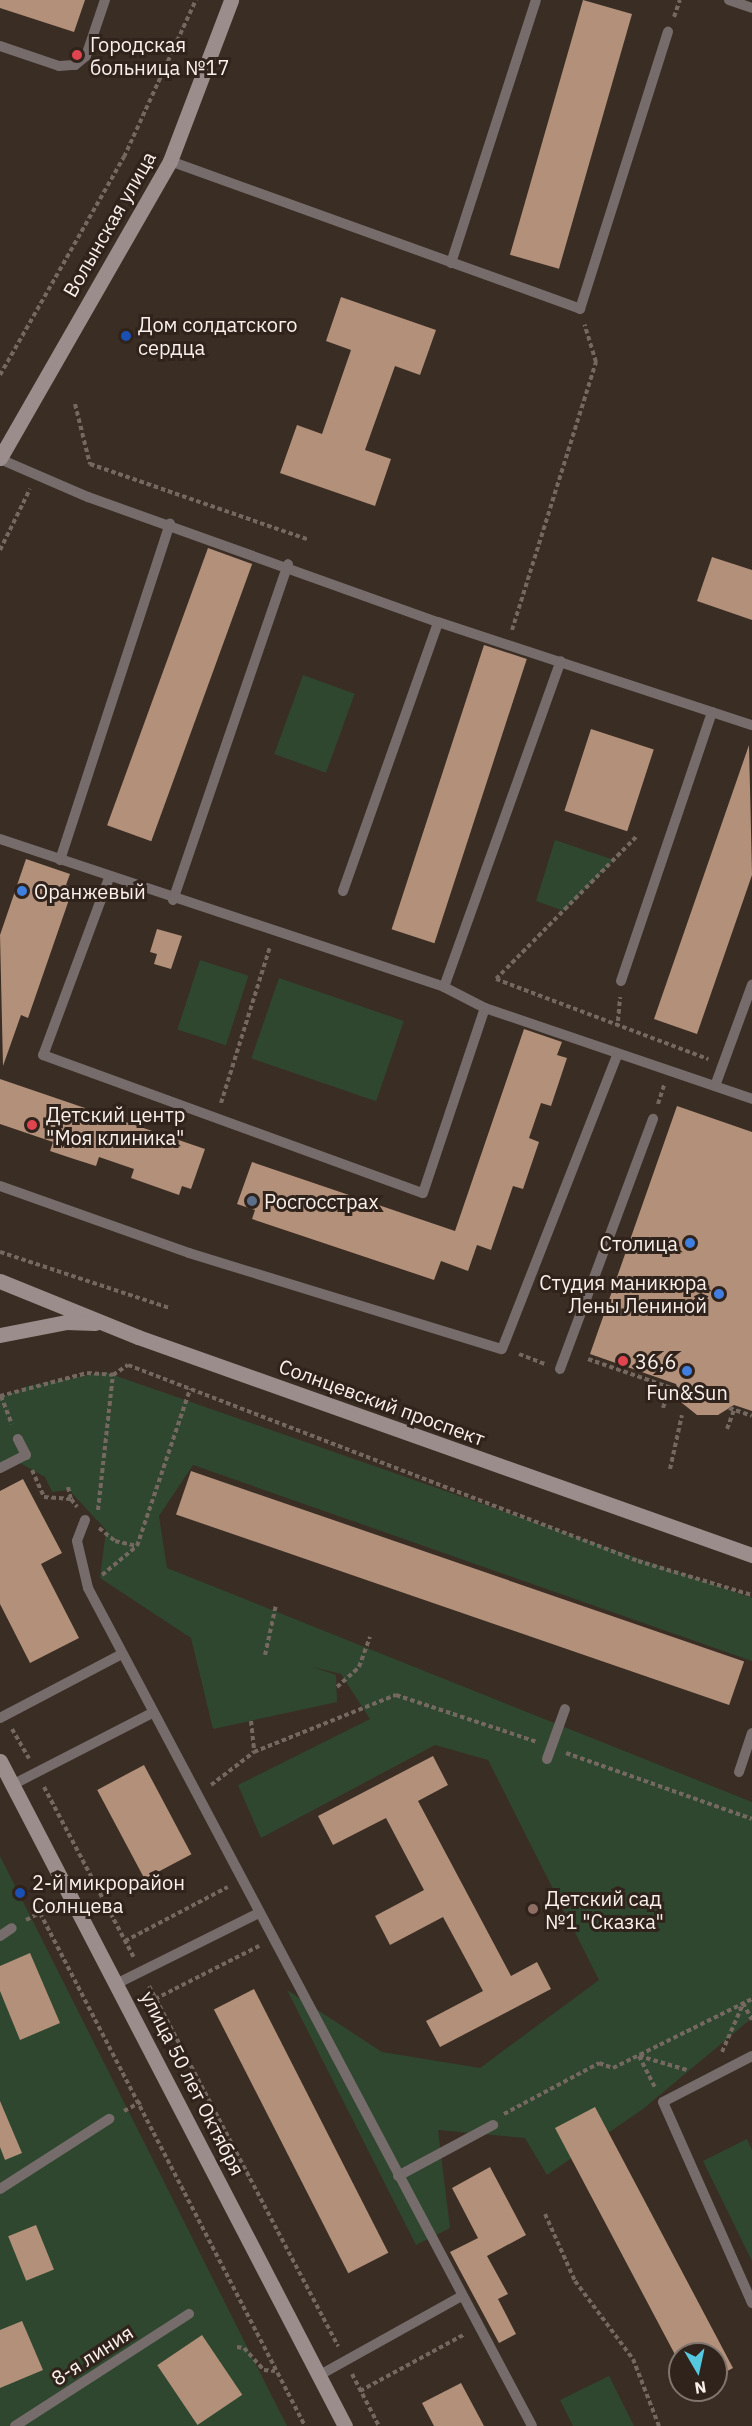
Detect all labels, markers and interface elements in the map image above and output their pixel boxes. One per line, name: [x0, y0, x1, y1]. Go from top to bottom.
place label: Городская больница №17: [90, 32, 230, 79]
marker: Городская больница №17: [68, 46, 86, 64]
street label: Волынская улица: [58, 147, 160, 301]
place label: Дом солдатского сердца: [138, 312, 297, 359]
marker: Дом солдатского сердца: [119, 329, 133, 343]
place label: Оранжевый: [34, 879, 146, 903]
marker: Оранжевый: [15, 884, 29, 898]
place label: Детский центр "Моя клиника": [46, 1102, 185, 1149]
marker: Детский центр "Моя клиника": [23, 1116, 41, 1134]
place label: Росгосстрах: [264, 1189, 379, 1213]
marker: Росгосстрах: [245, 1194, 259, 1208]
place label: Столица: [600, 1231, 678, 1255]
marker: Столица: [683, 1236, 697, 1250]
place label: Студия маникюра Лены Лениной: [539, 1270, 707, 1317]
marker: Студия маникюра Лены Лениной: [712, 1287, 726, 1301]
place label: 36,6: [635, 1349, 676, 1373]
street label: Солнцевский проспект: [276, 1354, 488, 1450]
marker: 36,6: [616, 1354, 630, 1368]
marker: Fun&Sun: [680, 1364, 694, 1378]
place label: Fun&Sun: [646, 1380, 728, 1404]
place label: 2-й микрорайон Солнцева: [32, 1870, 185, 1917]
marker: 2-й микрорайон Солнцева: [13, 1886, 27, 1900]
place label: Детский сад №1 "Сказка": [545, 1886, 664, 1933]
marker: Детский сад №1 "Сказка": [526, 1902, 540, 1916]
street label: улица 50 лет Октября: [136, 1987, 250, 2179]
street label: 8-я линия: [47, 2320, 137, 2390]
north arrow: [668, 2342, 728, 2402]
text: N: [693, 2377, 708, 2399]

